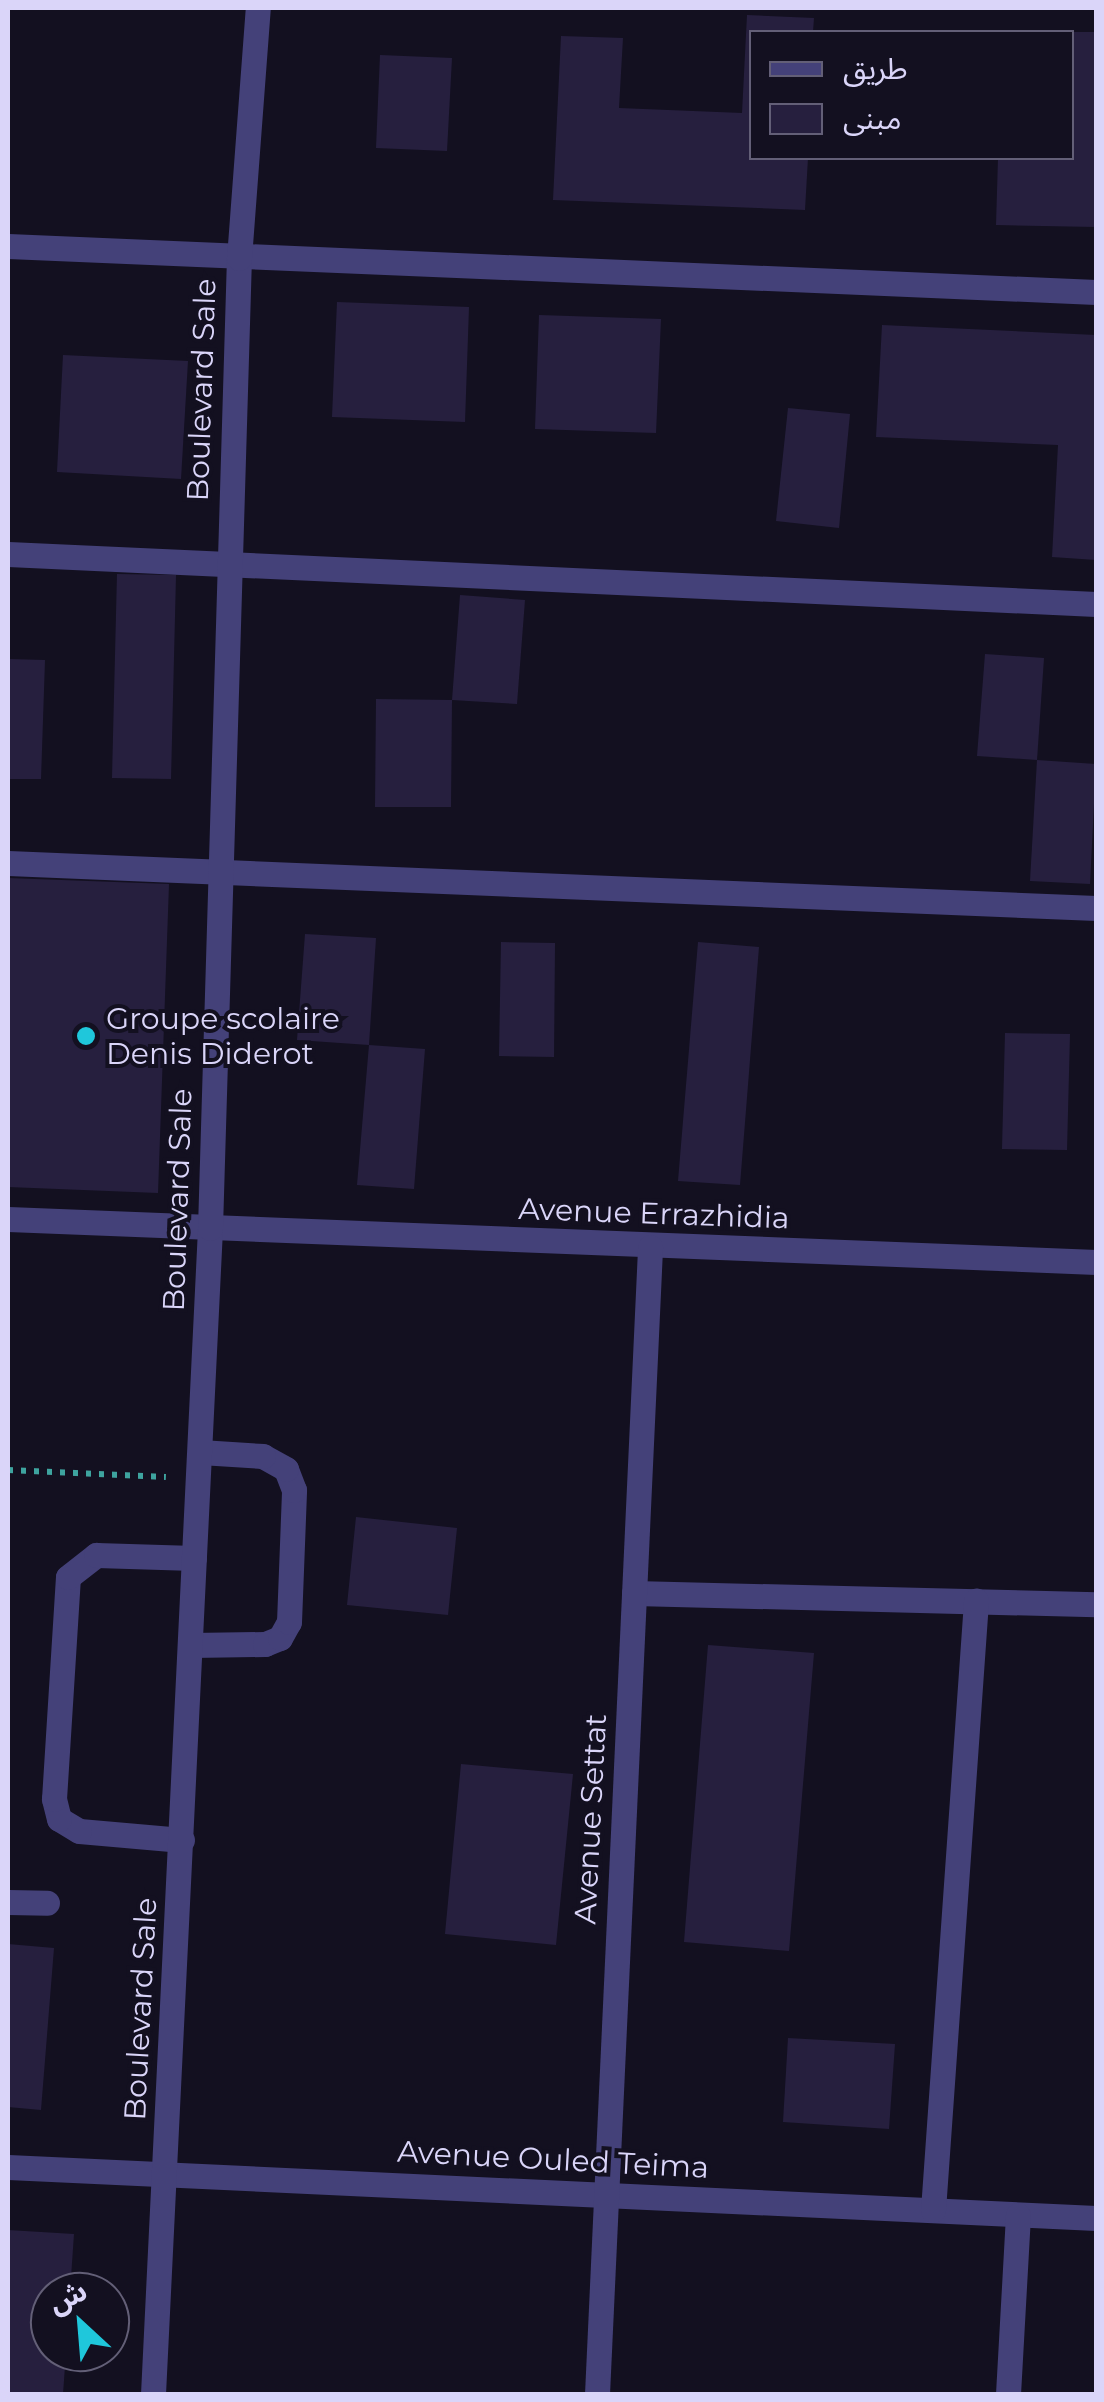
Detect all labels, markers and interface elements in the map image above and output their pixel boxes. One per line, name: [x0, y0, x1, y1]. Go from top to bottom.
legend: [749, 30, 1074, 160]
text: طريق: [843, 50, 908, 87]
text: مبنى: [843, 100, 901, 137]
street label: Boulevard Sale: [180, 278, 224, 502]
place label: Groupe scolaire Denis Diderot: [106, 1001, 340, 1072]
marker: Groupe scolaire Denis Diderot: [75, 1025, 97, 1047]
street label: Boulevard Sale: [156, 1088, 200, 1312]
street label: Avenue Errazhidia: [518, 1191, 790, 1237]
street label: Avenue Settat: [568, 1713, 614, 1925]
street label: Boulevard Sale: [117, 1897, 165, 2121]
street label: Avenue Ouled Teima: [396, 2134, 710, 2186]
north arrow: [30, 2272, 130, 2372]
text: ش: [43, 2273, 92, 2321]

